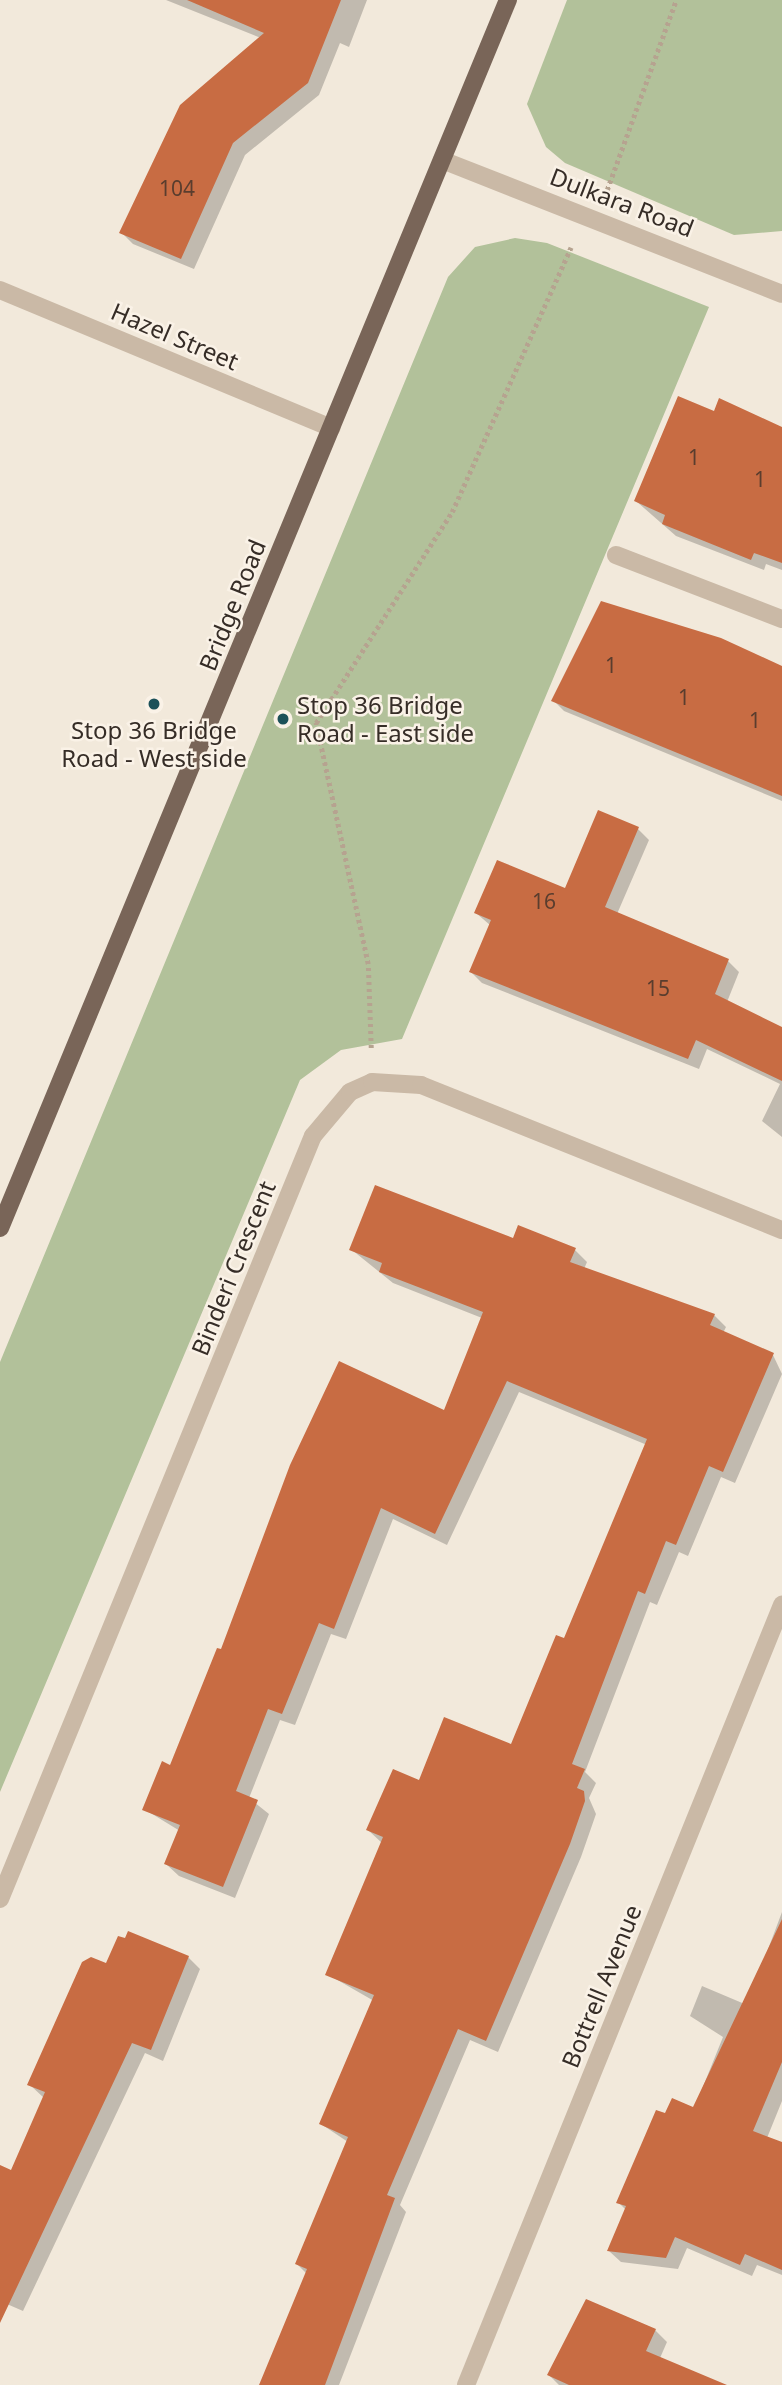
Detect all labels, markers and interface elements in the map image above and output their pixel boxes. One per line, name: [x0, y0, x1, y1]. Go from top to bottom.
street label: Dulkara Road: [546, 161, 698, 243]
house number: 104: [159, 175, 195, 201]
street label: Hazel Street: [107, 296, 243, 376]
house number: 1: [688, 444, 700, 470]
house number: 1: [754, 466, 766, 492]
street label: Bridge Road: [193, 535, 271, 675]
house number: 1: [605, 652, 617, 678]
house number: 1: [678, 684, 690, 710]
place label: Stop 36 Bridge Road - East side: [297, 691, 474, 747]
marker: Stop 36 Bridge Road - West side: [146, 696, 162, 712]
house number: 1: [749, 707, 761, 733]
marker: Stop 36 Bridge Road - East side: [275, 711, 291, 727]
place label: Stop 36 Bridge Road - West side: [61, 716, 247, 772]
house number: 16: [532, 888, 556, 914]
house number: 15: [646, 975, 670, 1001]
street label: Binderi Crescent: [185, 1177, 281, 1359]
street label: Bottrell Avenue: [555, 1900, 647, 2072]

